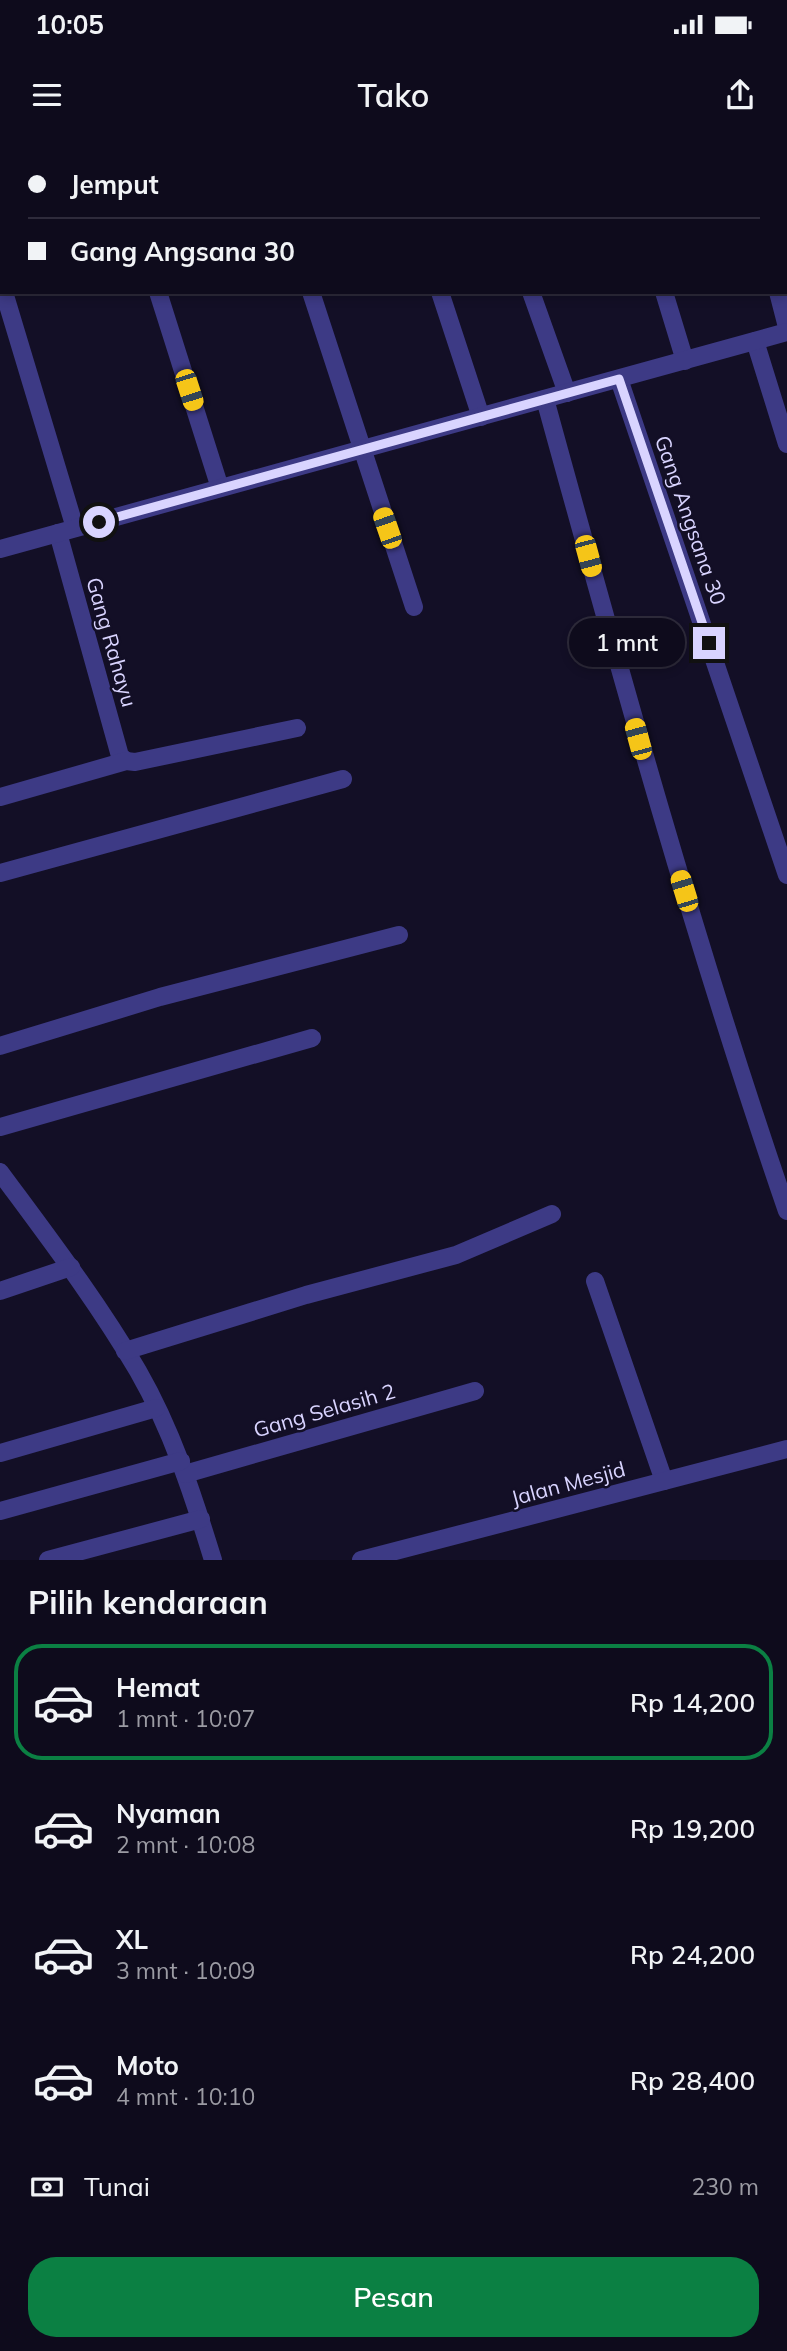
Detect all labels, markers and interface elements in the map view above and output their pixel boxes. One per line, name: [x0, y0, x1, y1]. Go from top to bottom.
text: 10:05: [35, 8, 104, 41]
text: Tako: [358, 75, 429, 115]
icon: menu: [28, 76, 66, 114]
icon: share: [721, 76, 759, 114]
text: Jemput: [70, 168, 159, 201]
text: Gang Angsana 30: [70, 235, 295, 268]
car: [173, 367, 206, 413]
street label: Gang Angsana 30: [650, 432, 732, 608]
car: [371, 505, 404, 551]
route start: [83, 506, 115, 538]
car: [573, 533, 604, 579]
street label: Gang Rahayu: [81, 574, 143, 710]
callout: 1 mnt: [569, 618, 684, 668]
route end: [693, 627, 725, 659]
text: 1 mnt: [596, 628, 658, 657]
car: [623, 716, 654, 762]
car: [668, 868, 701, 914]
street label: Gang Selasih 2: [250, 1377, 398, 1443]
street label: Jalan Mesjid: [508, 1455, 628, 1511]
text: Pilih kendaraan: [28, 1582, 268, 1622]
icon: car: [32, 1671, 95, 1734]
text: Hemat: [116, 1671, 200, 1704]
text: Rp 14,200: [630, 1686, 755, 1719]
text: 1 mnt · 10:07: [116, 1704, 255, 1733]
icon: car: [32, 1797, 95, 1860]
text: Nyaman: [116, 1797, 221, 1830]
text: Rp 19,200: [630, 1812, 755, 1845]
text: 2 mnt · 10:08: [116, 1830, 255, 1859]
icon: car: [32, 1923, 95, 1986]
text: XL: [116, 1923, 148, 1956]
text: Rp 24,200: [630, 1938, 755, 1971]
text: 3 mnt · 10:09: [116, 1956, 255, 1985]
icon: car: [32, 2049, 95, 2112]
text: Moto: [116, 2049, 179, 2082]
text: Rp 28,400: [630, 2064, 755, 2097]
text: 4 mnt · 10:10: [116, 2082, 255, 2111]
icon: cash: [28, 2168, 66, 2206]
text: Tunai: [84, 2170, 150, 2203]
text: 230 m: [691, 2172, 759, 2201]
button: Pesan: [28, 2257, 759, 2337]

